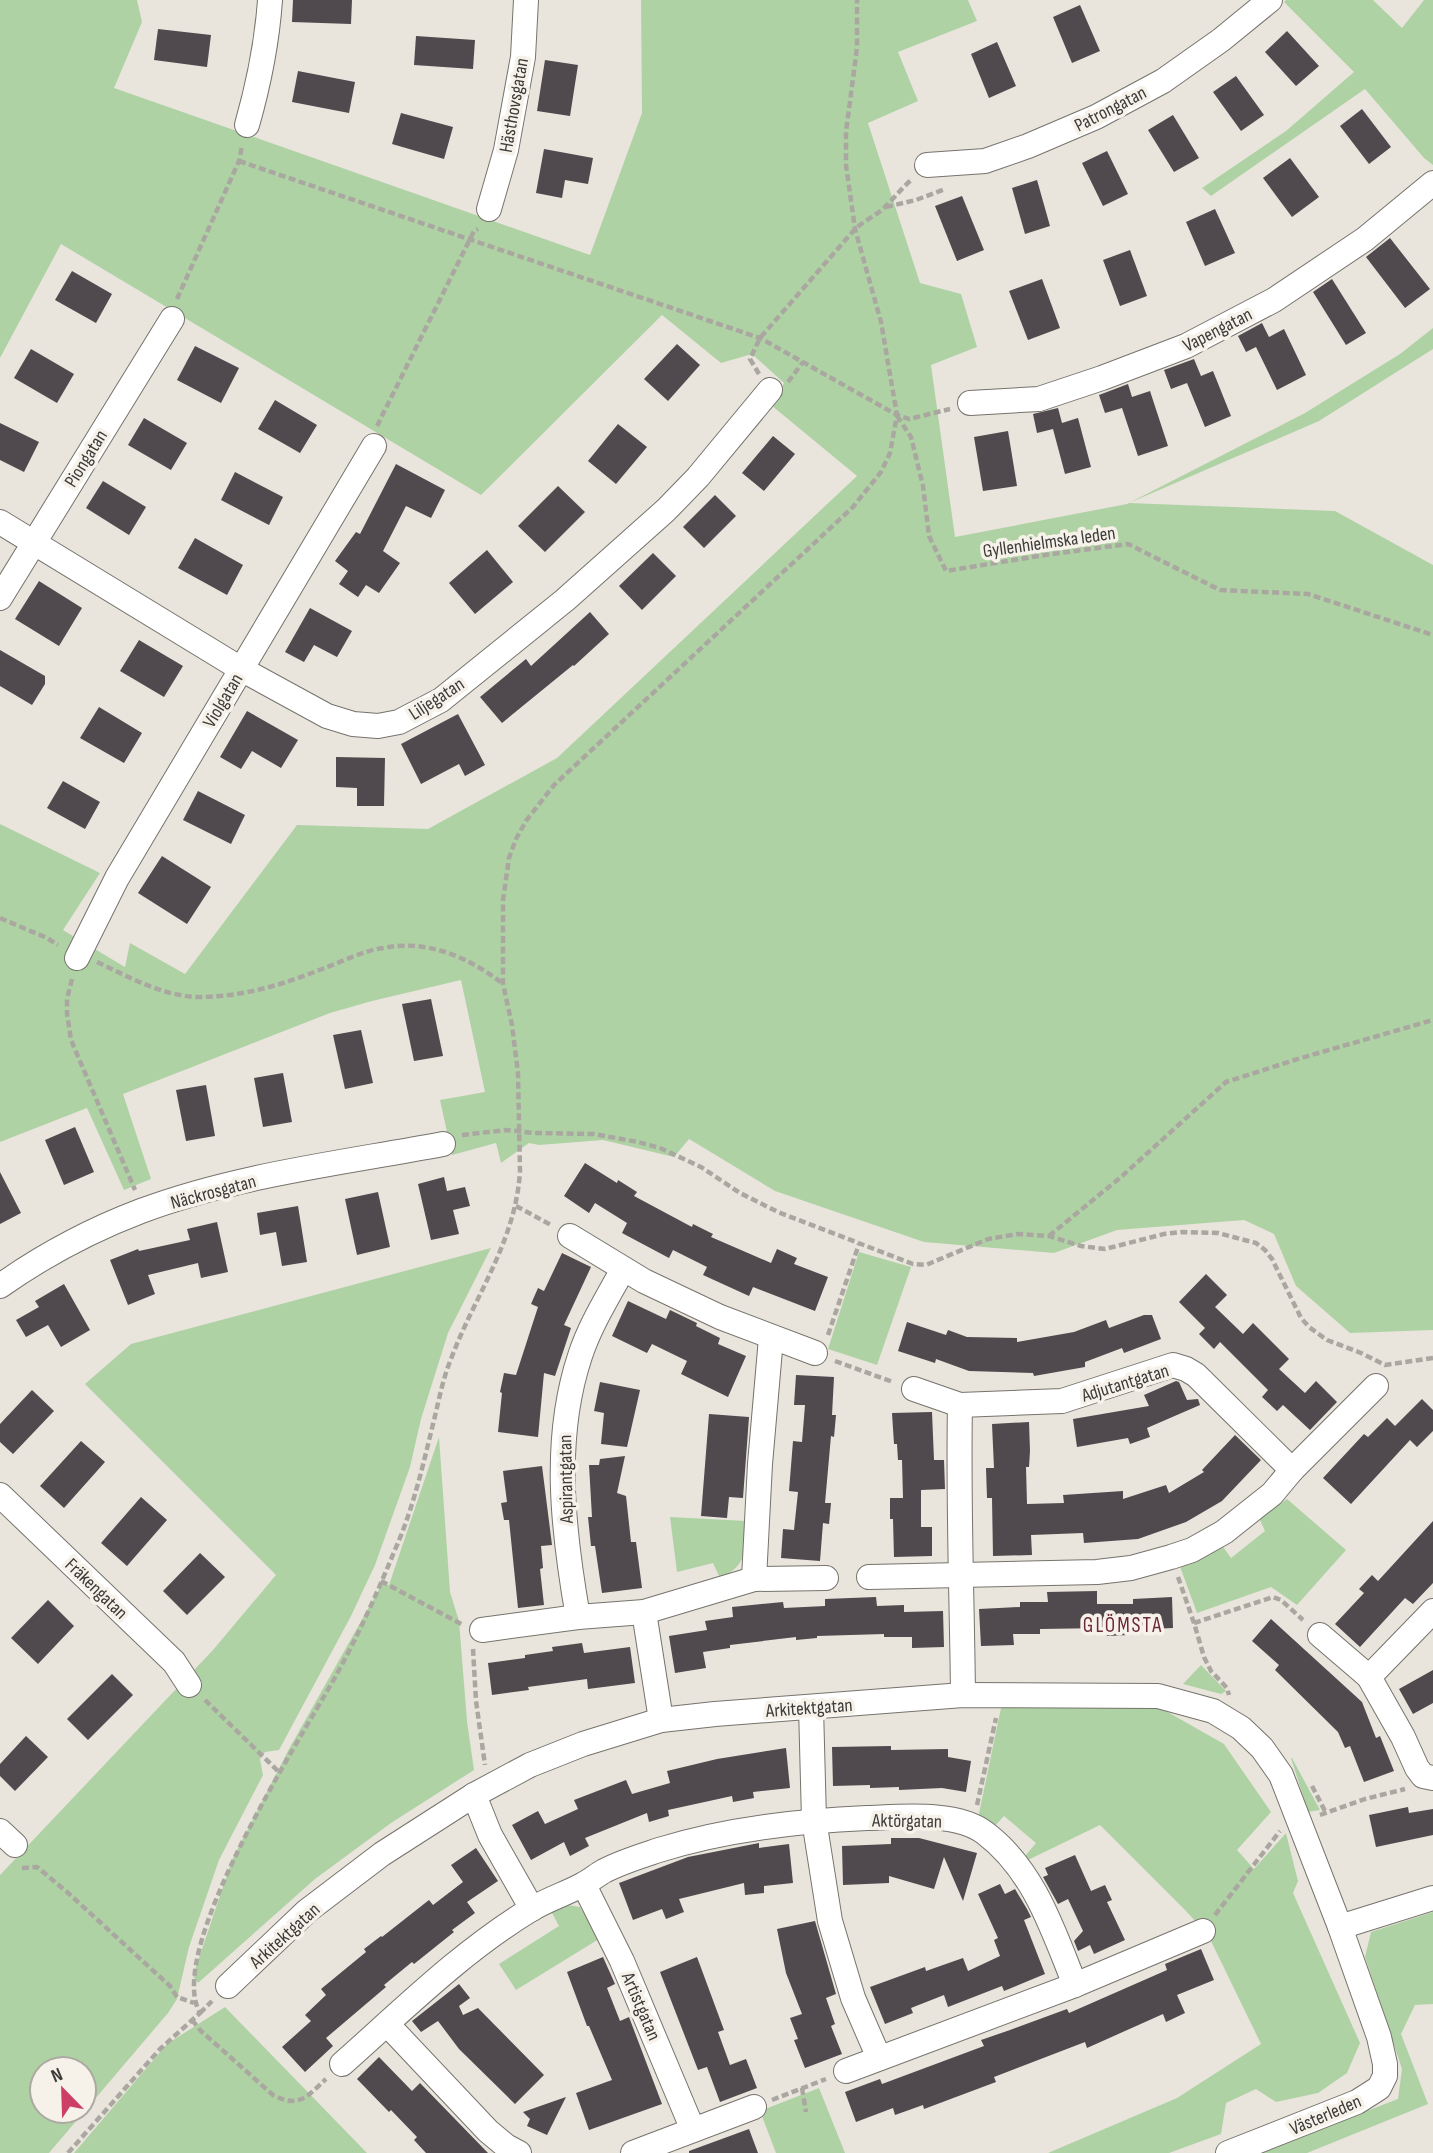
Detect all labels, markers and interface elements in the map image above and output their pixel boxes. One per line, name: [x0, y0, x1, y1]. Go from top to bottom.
street label: Hästhovsgatan: [495, 56, 534, 154]
street label: Patrongatan: [1071, 81, 1151, 137]
street label: Vapengatan: [1179, 303, 1256, 358]
street label: Piongatan: [60, 426, 113, 492]
street label: Gyllenhielmska leden: [981, 522, 1117, 563]
street label: Violgatan: [198, 669, 248, 732]
street label: Liljegatan: [405, 673, 469, 726]
street label: Näckrosgatan: [168, 1170, 259, 1215]
street label: Adjutantgatan: [1078, 1359, 1172, 1408]
street label: Aspirantgatan: [554, 1434, 579, 1525]
street label: Fräkengatan: [60, 1554, 132, 1625]
district label: GLÖMSTA: [1083, 1613, 1163, 1638]
street label: Arkitektgatan: [764, 1694, 853, 1723]
street label: Aktörgatan: [871, 1809, 942, 1834]
street label: Arkitektgatan: [244, 1898, 325, 1974]
street label: Artistgatan: [616, 1968, 665, 2044]
north arrow: [28, 2055, 98, 2125]
text: N: [48, 2063, 66, 2088]
street label: Västerleden: [1286, 2090, 1365, 2141]

